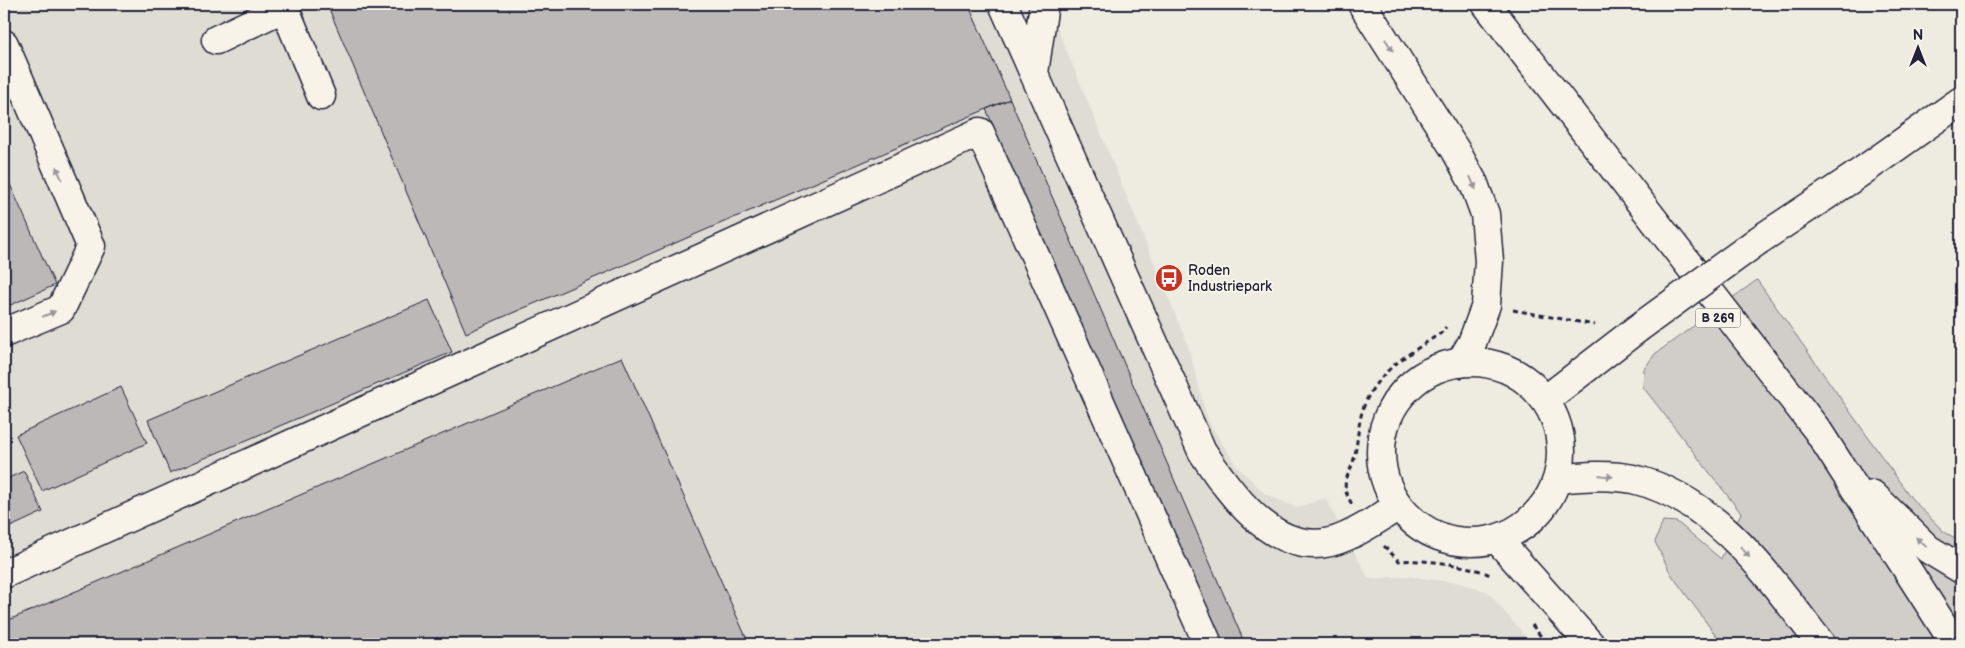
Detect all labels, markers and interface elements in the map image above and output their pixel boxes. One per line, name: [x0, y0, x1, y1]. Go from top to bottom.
north arrow: [1892, 22, 1942, 72]
text: N: [1913, 27, 1923, 44]
one-way arrow: [1384, 38, 1394, 51]
one-way arrow: [55, 166, 63, 180]
one-way arrow: [1468, 176, 1477, 191]
place label: Roden Industriepark: [1188, 262, 1272, 295]
bus stop icon: Roden Industriepark: [1154, 263, 1184, 293]
road number: B 269: [1696, 308, 1740, 328]
one-way arrow: [41, 309, 56, 317]
one-way arrow: [1599, 472, 1615, 480]
one-way arrow: [1915, 536, 1927, 548]
one-way arrow: [1739, 546, 1750, 558]

